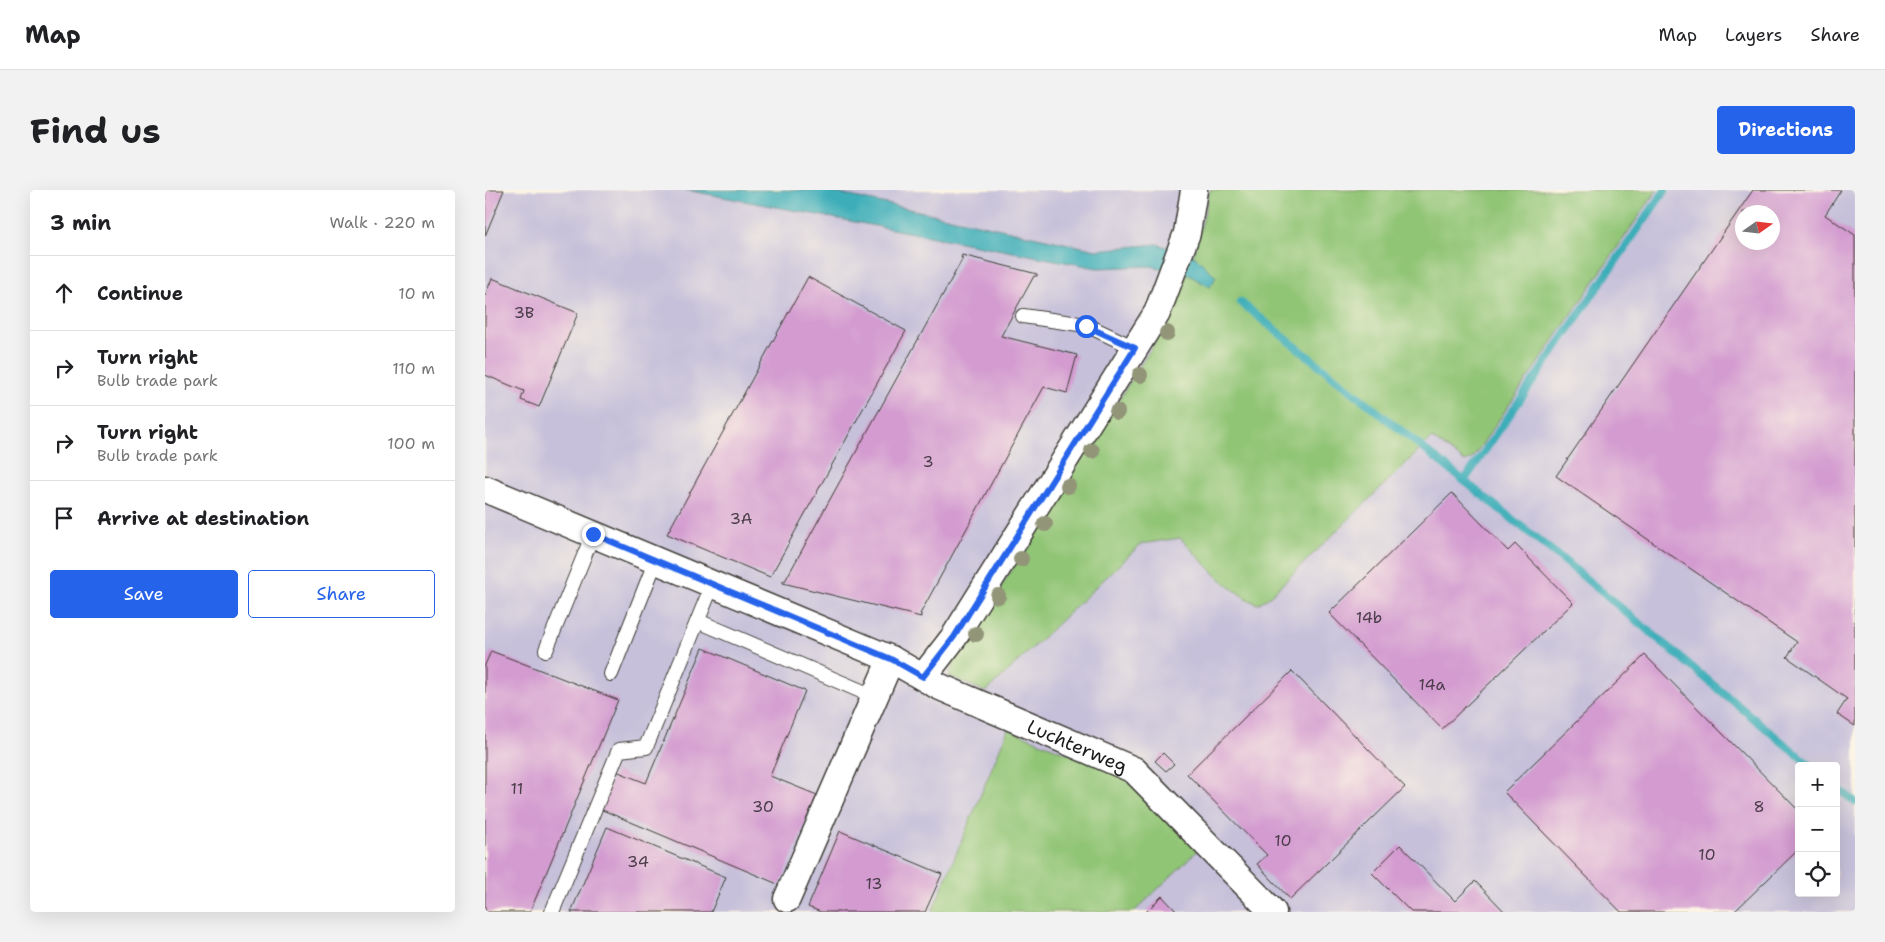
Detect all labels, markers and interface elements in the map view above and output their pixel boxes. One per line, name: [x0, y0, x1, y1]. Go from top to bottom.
text: Map: [25, 19, 81, 51]
text: Map: [1659, 23, 1697, 47]
text: Layers: [1725, 23, 1782, 47]
text: Share: [1810, 23, 1860, 47]
button: Directions: [1717, 106, 1855, 154]
text: Find us: [30, 107, 161, 154]
north arrow: [1735, 205, 1780, 250]
text: 3 min: [50, 209, 111, 237]
text: Walk · 220 m: [329, 212, 435, 233]
icon: ahead: [50, 279, 78, 307]
text: Continue: [97, 281, 183, 306]
text: 10 m: [398, 283, 435, 304]
house number: 3B: [514, 302, 534, 323]
route start: [1075, 315, 1098, 338]
text: Turn right: [97, 345, 198, 370]
icon: right: [50, 354, 78, 382]
text: 110 m: [392, 358, 435, 379]
text: Bulb trade park: [97, 370, 218, 391]
text: Turn right: [97, 420, 198, 445]
icon: right: [50, 429, 78, 457]
text: 100 m: [387, 433, 435, 454]
text: Bulb trade park: [97, 445, 218, 466]
house number: 3: [922, 451, 934, 472]
icon: arrive: [50, 504, 78, 532]
text: Arrive at destination: [97, 506, 309, 531]
house number: 3A: [730, 508, 752, 529]
route end: [582, 523, 605, 546]
button: Save: [50, 570, 238, 618]
button: Share: [248, 570, 435, 618]
house number: 14b: [1356, 607, 1382, 628]
house number: 14a: [1419, 674, 1445, 695]
street label: Luchterweg: [1023, 713, 1131, 778]
map controls: [1795, 762, 1840, 897]
button: +: [1795, 762, 1840, 807]
house number: 11: [511, 778, 523, 799]
house number: 30: [752, 796, 774, 817]
house number: 8: [1753, 796, 1765, 817]
button: −: [1795, 807, 1840, 852]
house number: 10: [1274, 830, 1292, 851]
house number: 10: [1698, 844, 1716, 865]
house number: 34: [627, 851, 649, 872]
button: locate: [1795, 852, 1840, 897]
house number: 13: [865, 873, 883, 894]

